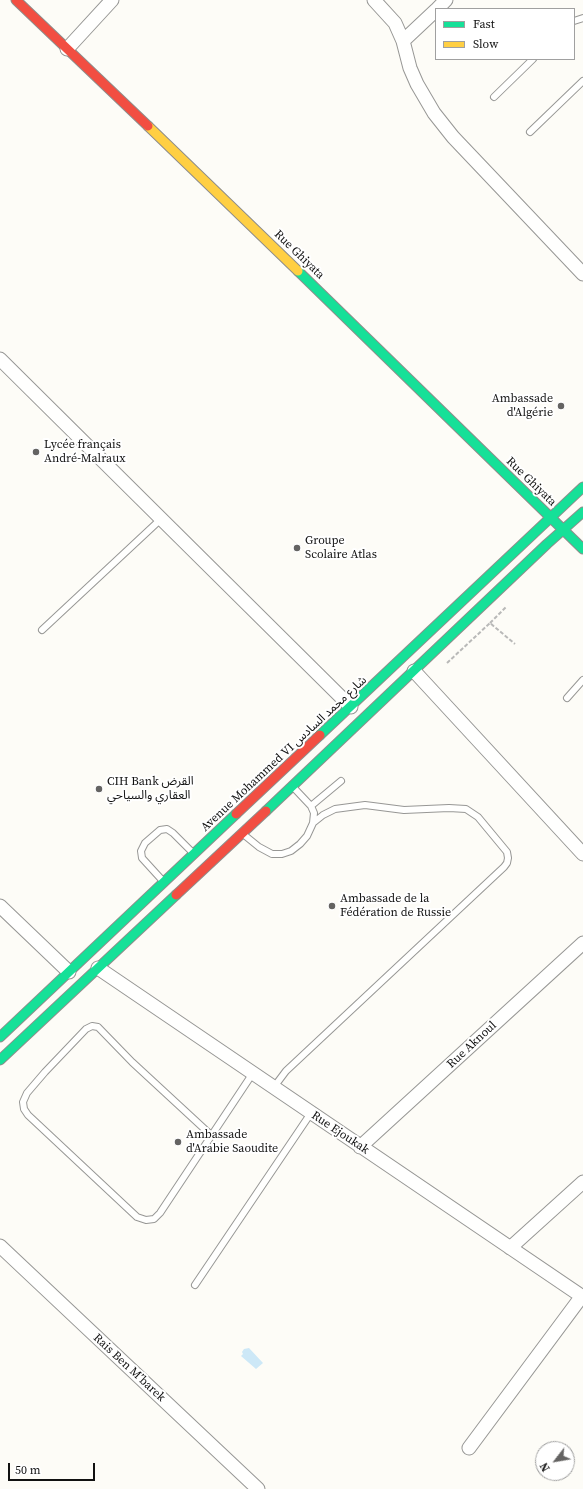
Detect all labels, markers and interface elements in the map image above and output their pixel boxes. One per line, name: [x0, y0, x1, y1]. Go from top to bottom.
legend: [435, 8, 575, 60]
text: Fast: [473, 16, 495, 32]
text: Slow: [473, 36, 498, 52]
street label: Rue Ghiyata: [271, 227, 327, 283]
place label: Ambassade d'Algérie: [492, 392, 553, 420]
marker: Ambassade d'Algérie: [556, 401, 566, 411]
place label: Lycée français André-Malraux: [44, 438, 125, 466]
marker: Lycée français André-Malraux: [31, 447, 41, 457]
street label: Rue Ghiyata: [503, 454, 559, 510]
place label: Groupe Scolaire Atlas: [305, 534, 377, 562]
marker: Groupe Scolaire Atlas: [292, 543, 302, 553]
street label: Avenue Mohammed VI شارع محمد السادس: [198, 673, 370, 835]
place label: CIH Bank القرض العقاري والسياحي: [107, 775, 193, 803]
marker: CIH Bank القرض العقاري والسياحي: [94, 784, 104, 794]
place label: Ambassade de la Fédération de Russie: [340, 892, 451, 920]
marker: Ambassade de la Fédération de Russie: [327, 901, 337, 911]
street label: Rue Aknoul: [444, 1018, 500, 1072]
street label: Rue Ejoukak: [308, 1108, 372, 1158]
place label: Ambassade d'Arabie Saoudite: [186, 1128, 278, 1156]
marker: Ambassade d'Arabie Saoudite: [173, 1137, 183, 1147]
street label: Rais Ben M’barek: [90, 1331, 168, 1405]
north arrow: [535, 1441, 575, 1481]
scale bar: [10, 1455, 97, 1481]
text: N: [537, 1460, 554, 1474]
text: 50 m: [15, 1462, 41, 1478]

